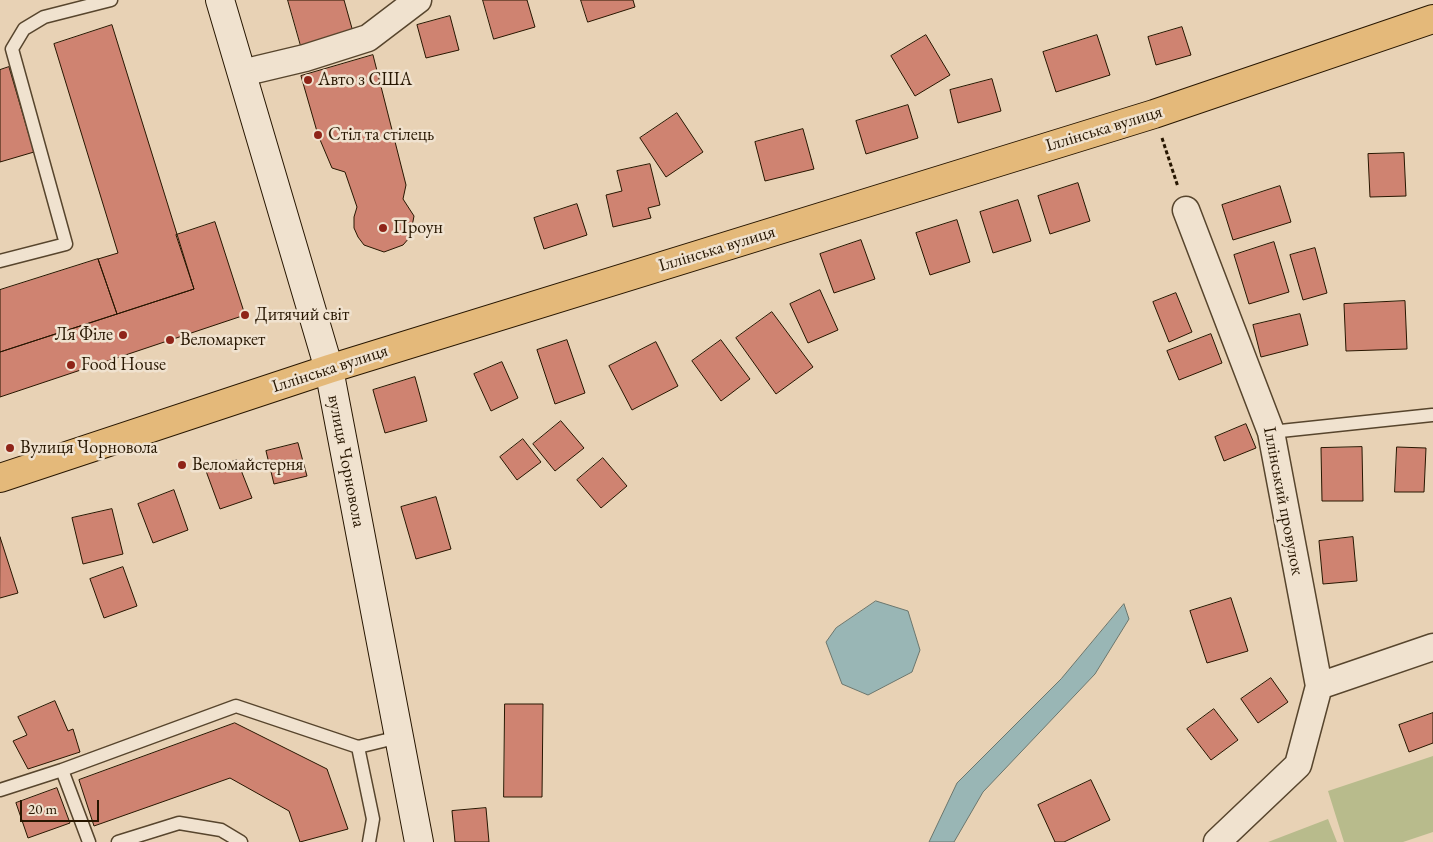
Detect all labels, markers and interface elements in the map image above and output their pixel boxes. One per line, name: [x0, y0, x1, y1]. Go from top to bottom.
place label: Авто з США: [318, 69, 412, 91]
marker: Авто з США: [302, 74, 314, 86]
street label: Іллінська вулиця: [1043, 101, 1165, 157]
place label: Стіл та стілець: [328, 124, 434, 146]
marker: Стіл та стілець: [312, 129, 324, 141]
place label: Проун: [393, 217, 443, 239]
street label: Іллінська вулиця: [656, 221, 778, 277]
marker: Проун: [377, 222, 389, 234]
place label: Дитячий світ: [255, 304, 349, 326]
marker: Дитячий світ: [239, 309, 251, 321]
place label: Ля Філе: [55, 324, 113, 346]
marker: Ля Філе: [117, 329, 129, 341]
place label: Веломаркет: [180, 329, 265, 351]
marker: Веломаркет: [164, 334, 176, 346]
street label: Іллінська вулиця: [269, 340, 391, 398]
place label: Food House: [81, 354, 166, 376]
marker: Food House: [65, 359, 77, 371]
street label: вулиця Чорновола: [323, 393, 369, 529]
street label: Іллінський провулок: [1258, 425, 1308, 577]
place label: Вулиця Чорновола: [20, 437, 158, 459]
marker: Вулиця Чорновола: [4, 442, 16, 454]
place label: Веломайстерня: [192, 454, 303, 476]
marker: Веломайстерня: [176, 459, 188, 471]
scale bar: [22, 790, 101, 822]
text: 20 m: [28, 799, 57, 818]

